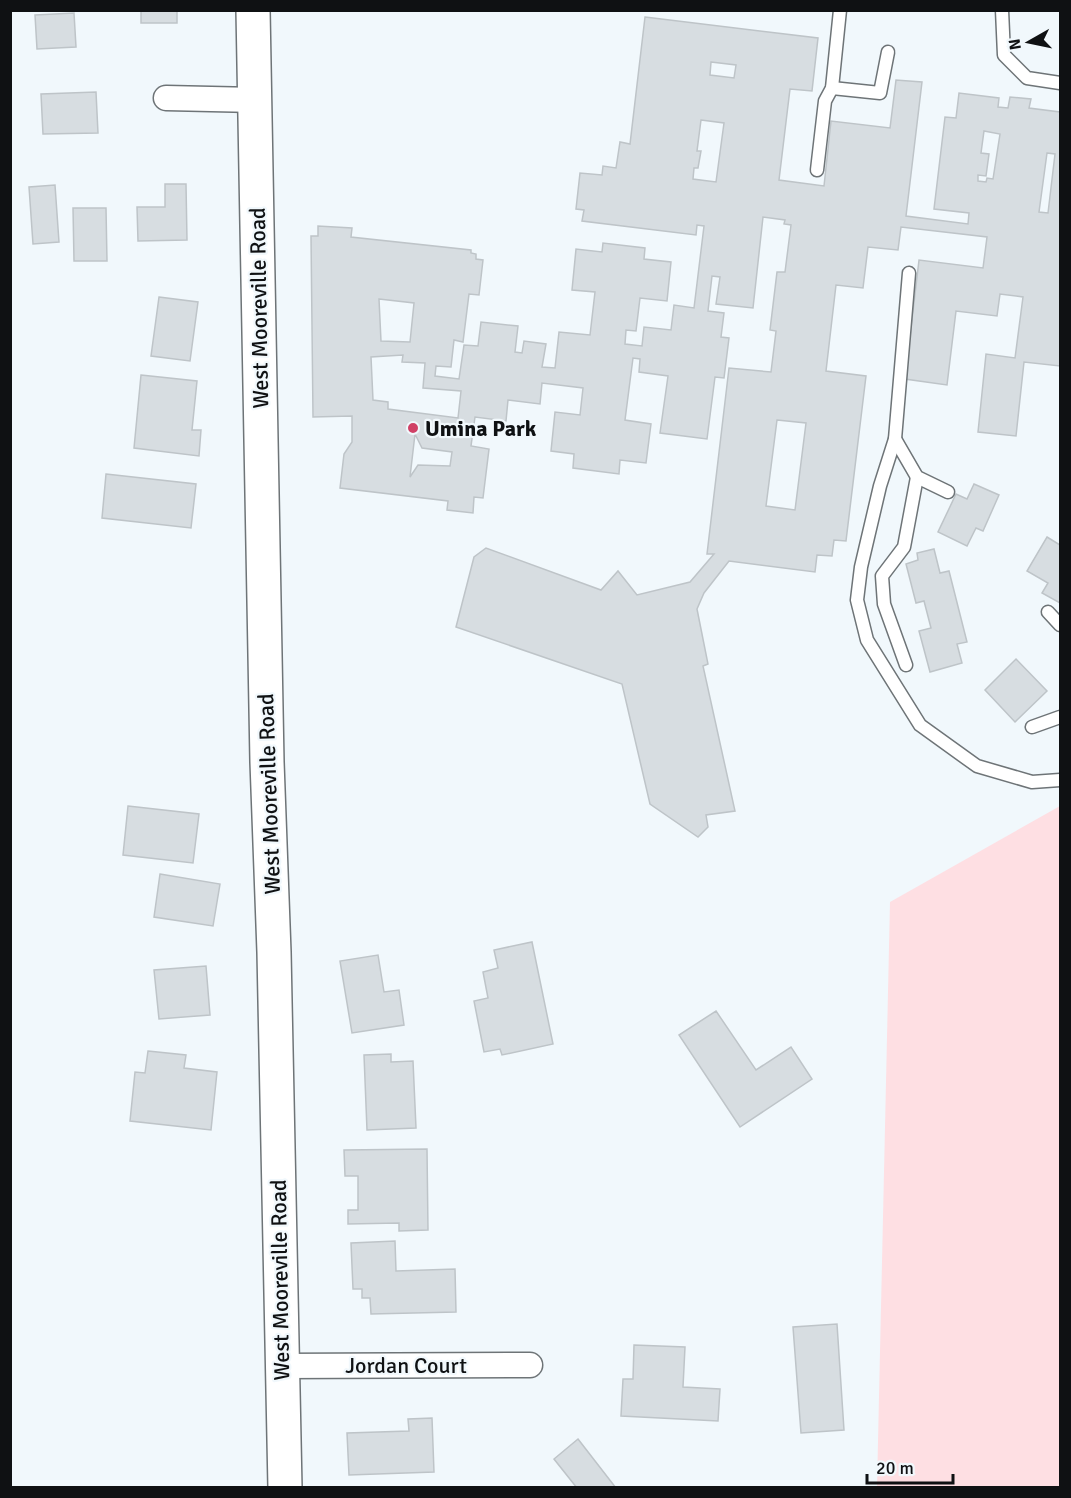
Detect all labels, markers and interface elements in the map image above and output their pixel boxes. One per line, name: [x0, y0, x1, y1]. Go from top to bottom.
north arrow: [999, 12, 1059, 72]
text: N: [1004, 37, 1026, 51]
street label: West Mooreville Road: [244, 207, 274, 409]
place label: Umina Park: [425, 415, 537, 442]
marker: Umina Park: [406, 421, 420, 435]
street label: West Mooreville Road: [252, 693, 286, 895]
street label: West Mooreville Road: [265, 1179, 295, 1381]
street label: Jordan Court: [345, 1352, 467, 1379]
scale bar: [867, 1447, 952, 1485]
text: 20 m: [876, 1457, 914, 1479]

